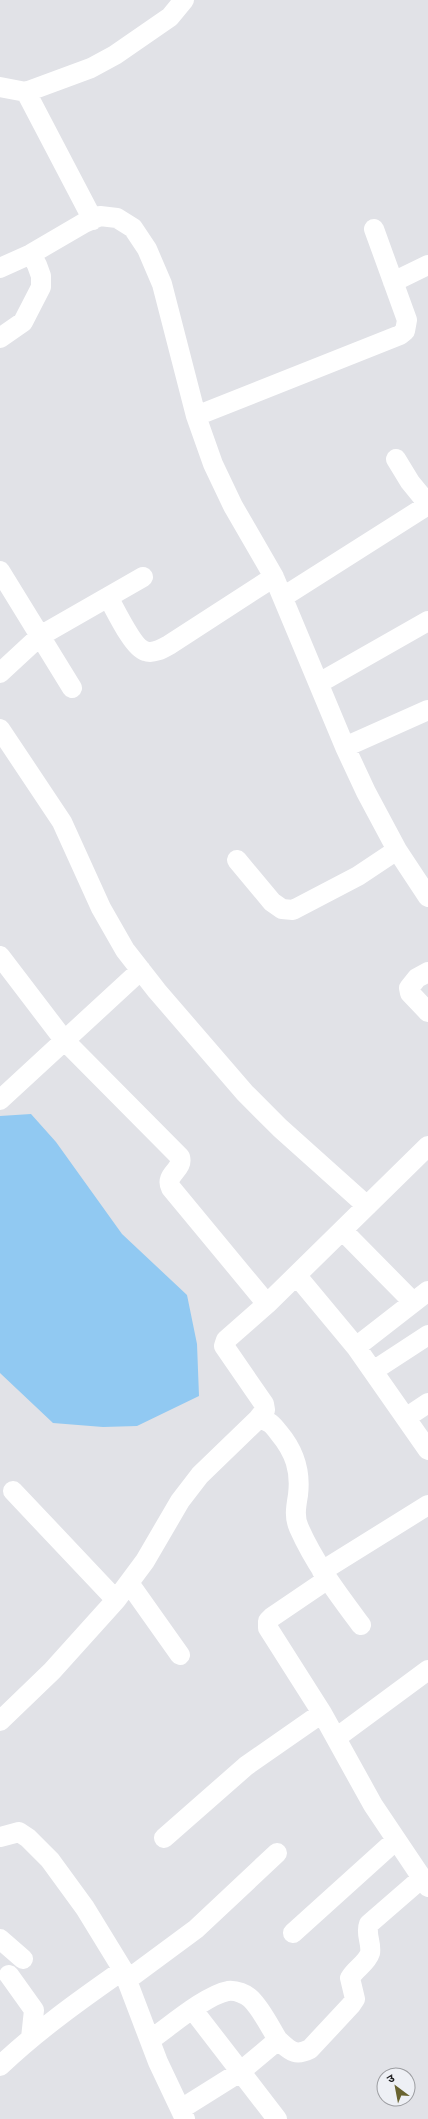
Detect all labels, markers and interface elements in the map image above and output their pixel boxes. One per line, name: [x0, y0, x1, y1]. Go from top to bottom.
north arrow: [376, 2067, 416, 2107]
text: उ: [385, 2072, 397, 2085]

